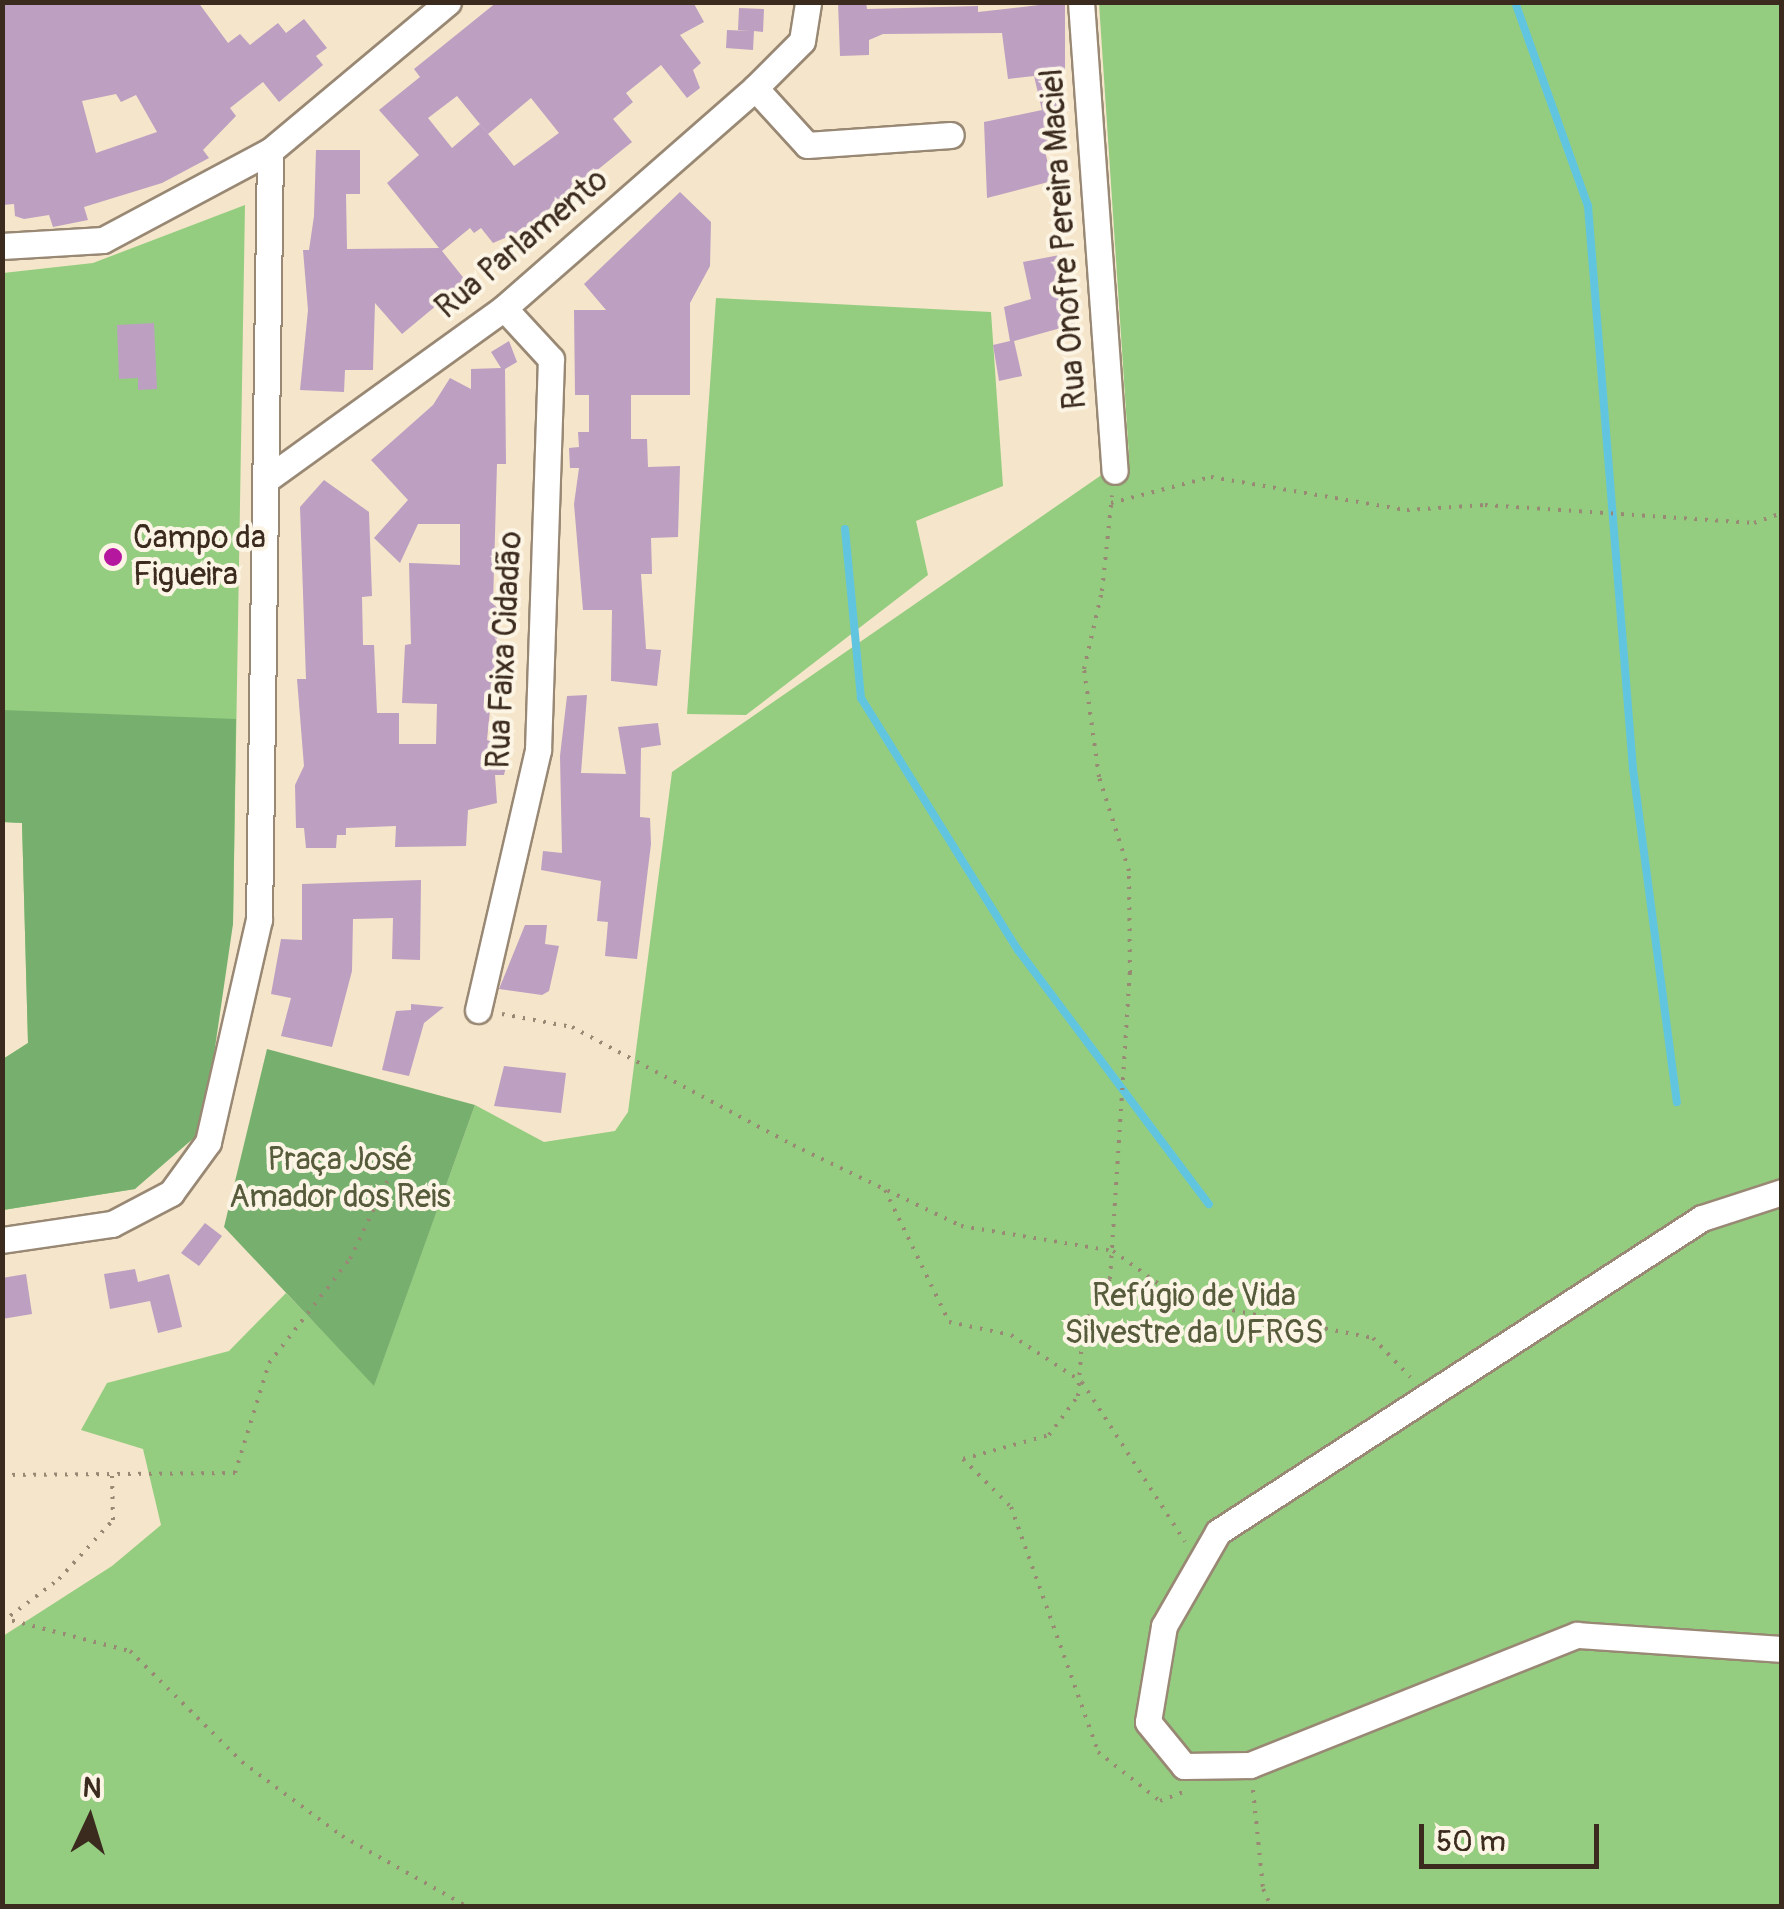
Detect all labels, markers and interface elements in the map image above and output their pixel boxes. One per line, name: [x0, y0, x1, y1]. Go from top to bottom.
street label: Rua Onofre Pereira Maciel: [1033, 67, 1095, 411]
street label: Rua Parlamento: [428, 161, 616, 327]
place label: Campo da Figueira: [133, 520, 266, 595]
street label: Rua Faixa Cidadão: [480, 530, 530, 770]
marker: Campo da Figueira: [102, 546, 124, 568]
park label: Praça José Amador dos Reis: [229, 1142, 451, 1217]
park label: Refúgio de Vida Silvestre da UFRGS: [1064, 1278, 1324, 1353]
north arrow: [40, 1769, 140, 1869]
text: N: [81, 1770, 103, 1807]
scale bar: [1424, 1804, 1604, 1866]
text: 50 m: [1436, 1823, 1506, 1860]

